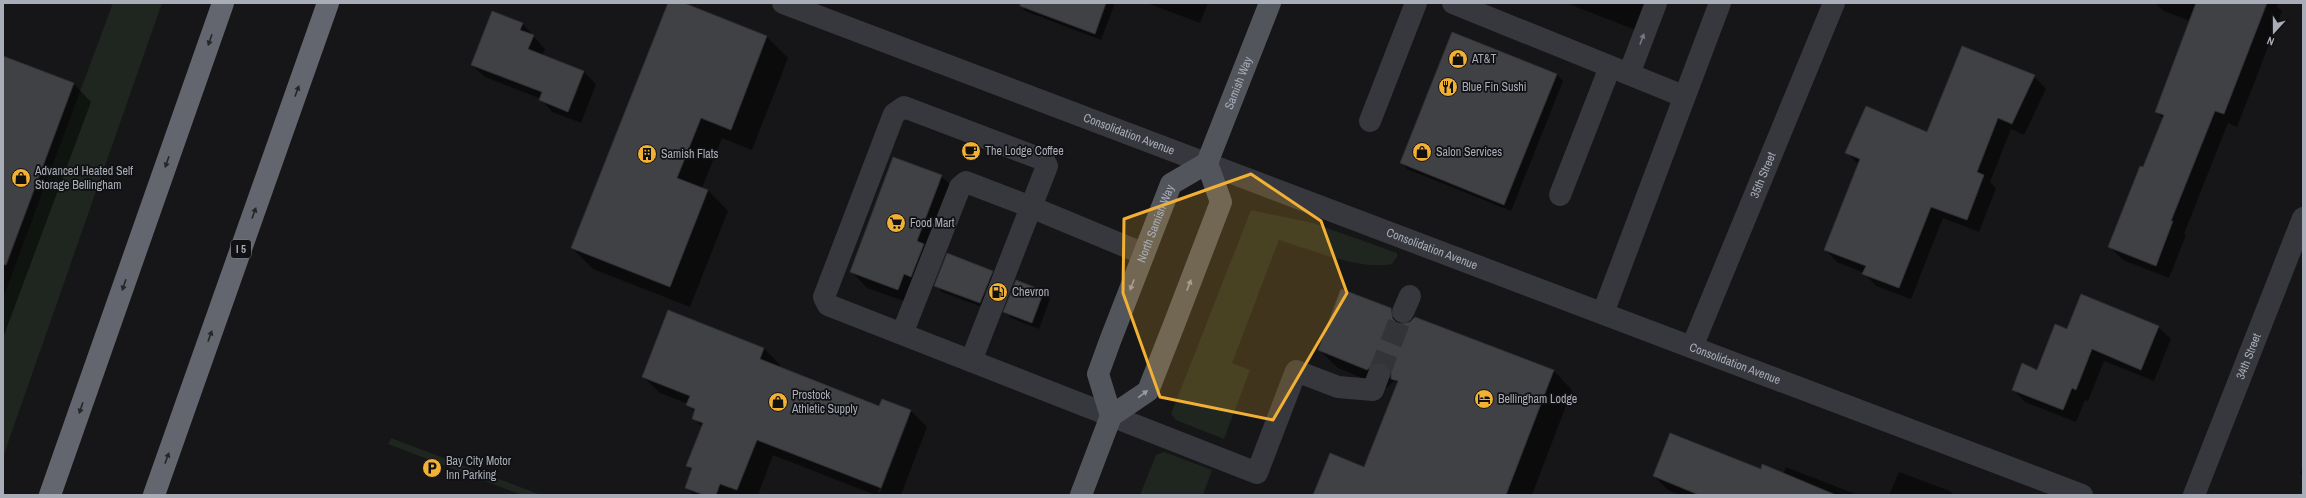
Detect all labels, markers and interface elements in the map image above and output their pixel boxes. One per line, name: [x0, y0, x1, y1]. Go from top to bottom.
north arrow: [2254, 12, 2294, 52]
one-way arrow: [1640, 32, 1646, 44]
one-way arrow: [207, 34, 213, 46]
text: N: [2265, 34, 2276, 49]
shop icon: AT&T: [1447, 48, 1469, 70]
place label: AT&T: [1471, 51, 1496, 67]
street label: Samish Way: [1221, 54, 1256, 112]
restaurant icon: Blue Fin Sushi: [1437, 76, 1459, 98]
place label: Blue Fin Sushi: [1462, 79, 1527, 95]
one-way arrow: [294, 84, 300, 96]
street label: Consolidation Avenue: [1081, 110, 1177, 159]
cafe icon: The Lodge Coffee: [960, 140, 982, 162]
shop icon: Salon Services: [1411, 141, 1433, 163]
building icon: Samish Flats: [636, 143, 658, 165]
place label: The Lodge Coffee: [985, 143, 1064, 159]
place label: Salon Services: [1436, 144, 1502, 160]
place label: Samish Flats: [661, 146, 719, 162]
street label: 35th Street: [1746, 149, 1780, 200]
one-way arrow: [164, 157, 170, 169]
place label: Advanced Heated Self Storage Bellingham: [34, 163, 133, 193]
shop icon: Advanced Heated Self Storage Bellingham: [10, 167, 32, 189]
street label: North Samish Way: [1133, 182, 1178, 265]
one-way arrow: [251, 207, 257, 219]
supermarket icon: Food Mart: [885, 212, 907, 234]
place label: Food Mart: [910, 215, 955, 231]
street label: Consolidation Avenue: [1384, 224, 1480, 273]
road number: I 5: [231, 240, 251, 258]
one-way arrow: [121, 279, 127, 291]
one-way arrow: [1187, 279, 1193, 291]
one-way arrow: [1128, 280, 1134, 292]
fuel station icon: Chevron: [987, 281, 1009, 303]
place label: Chevron: [1012, 284, 1049, 300]
one-way arrow: [207, 329, 213, 341]
street label: 34th Street: [2232, 331, 2265, 382]
street label: Consolidation Avenue: [1687, 339, 1783, 388]
place label: Prostock Athletic Supply: [791, 387, 858, 417]
hotel icon: Bellingham Lodge: [1473, 388, 1495, 410]
one-way arrow: [1138, 390, 1149, 398]
shop icon: Prostock Athletic Supply: [767, 391, 789, 413]
place label: Bellingham Lodge: [1498, 391, 1577, 407]
one-way arrow: [78, 402, 84, 414]
one-way arrow: [164, 452, 170, 464]
place label: Bay City Motor Inn Parking: [446, 453, 512, 483]
parking icon: Bay City Motor Inn Parking: [421, 457, 443, 479]

